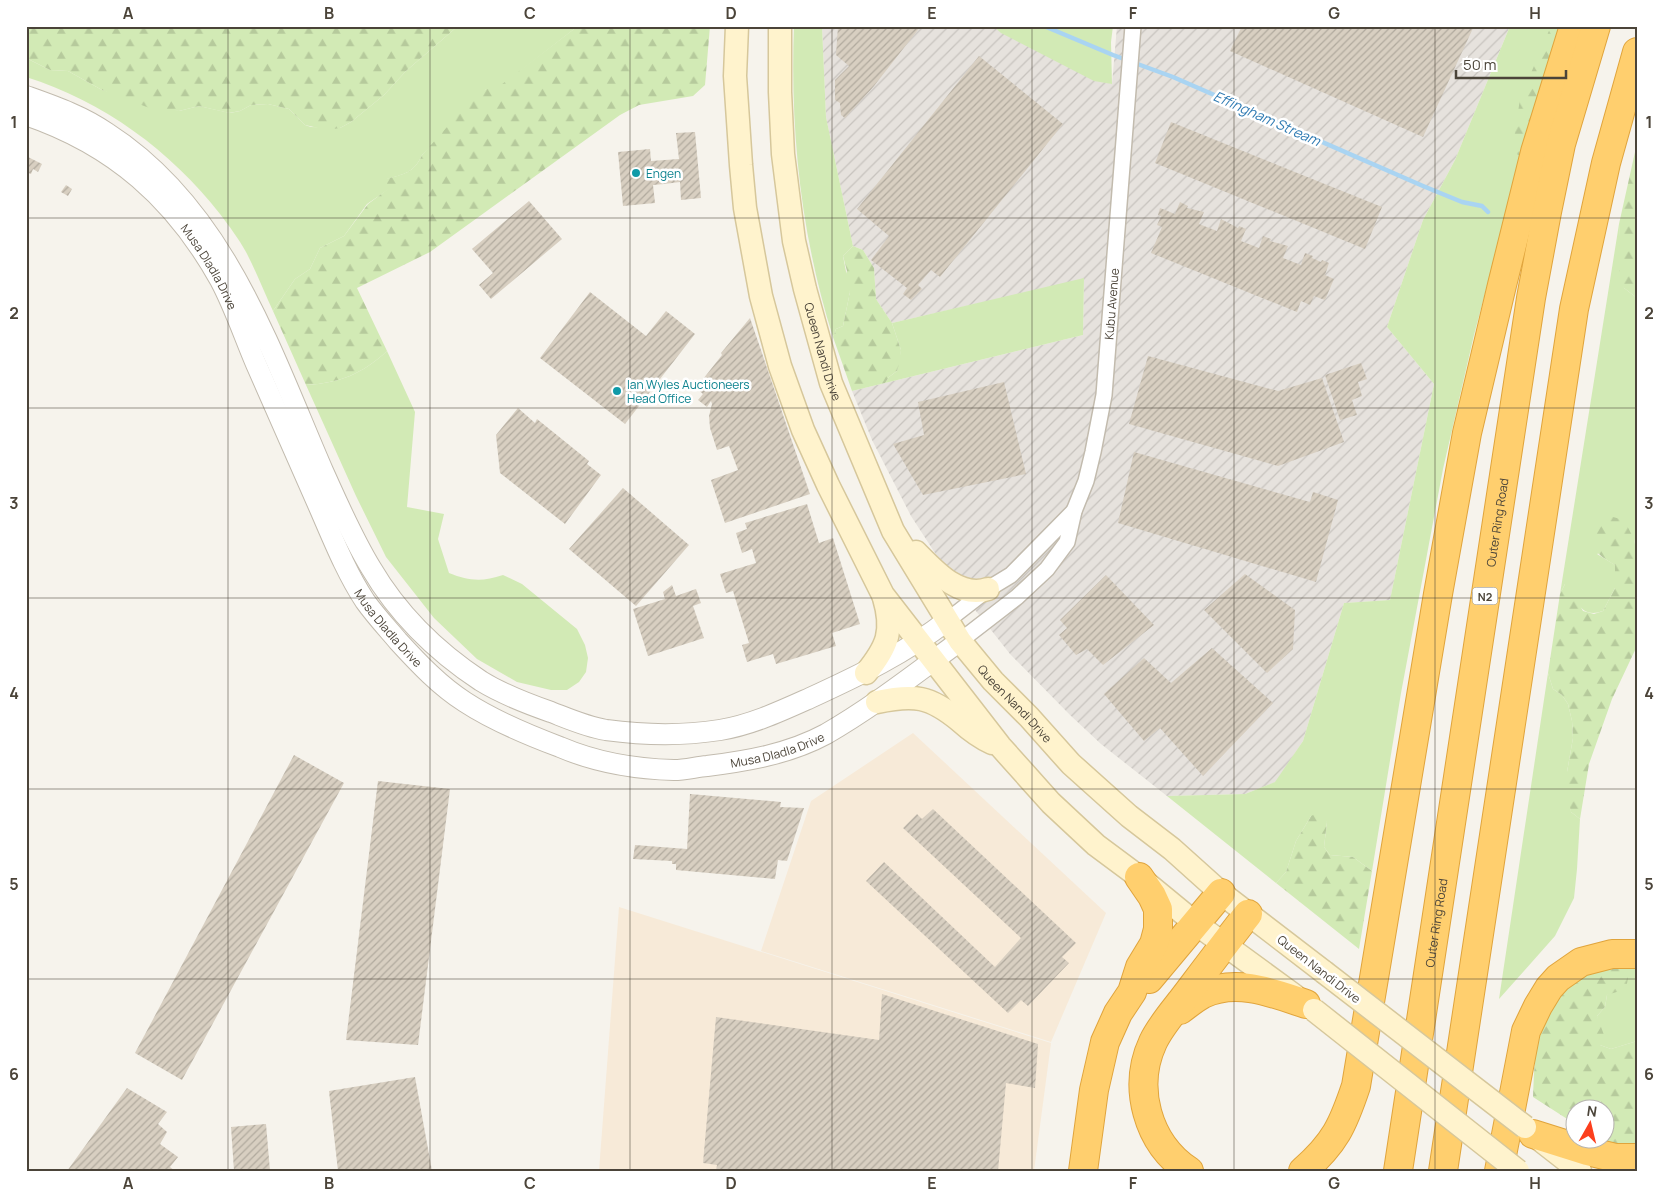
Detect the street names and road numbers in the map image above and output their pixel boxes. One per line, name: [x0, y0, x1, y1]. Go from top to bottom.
street label: Musa Dladla Drive: [177, 220, 241, 312]
street label: Kubu Avenue: [1100, 268, 1122, 340]
street label: Queen Nandi Drive: [801, 300, 846, 403]
street label: Outer Ring Road: [1482, 477, 1512, 568]
street label: Musa Dladla Drive: [351, 586, 426, 671]
road number: N2: [1472, 588, 1498, 604]
street label: Queen Nandi Drive: [974, 661, 1056, 746]
street label: Musa Dladla Drive: [729, 728, 827, 771]
street label: Outer Ring Road: [1421, 877, 1451, 968]
street label: Queen Nandi Drive: [1274, 931, 1364, 1007]

